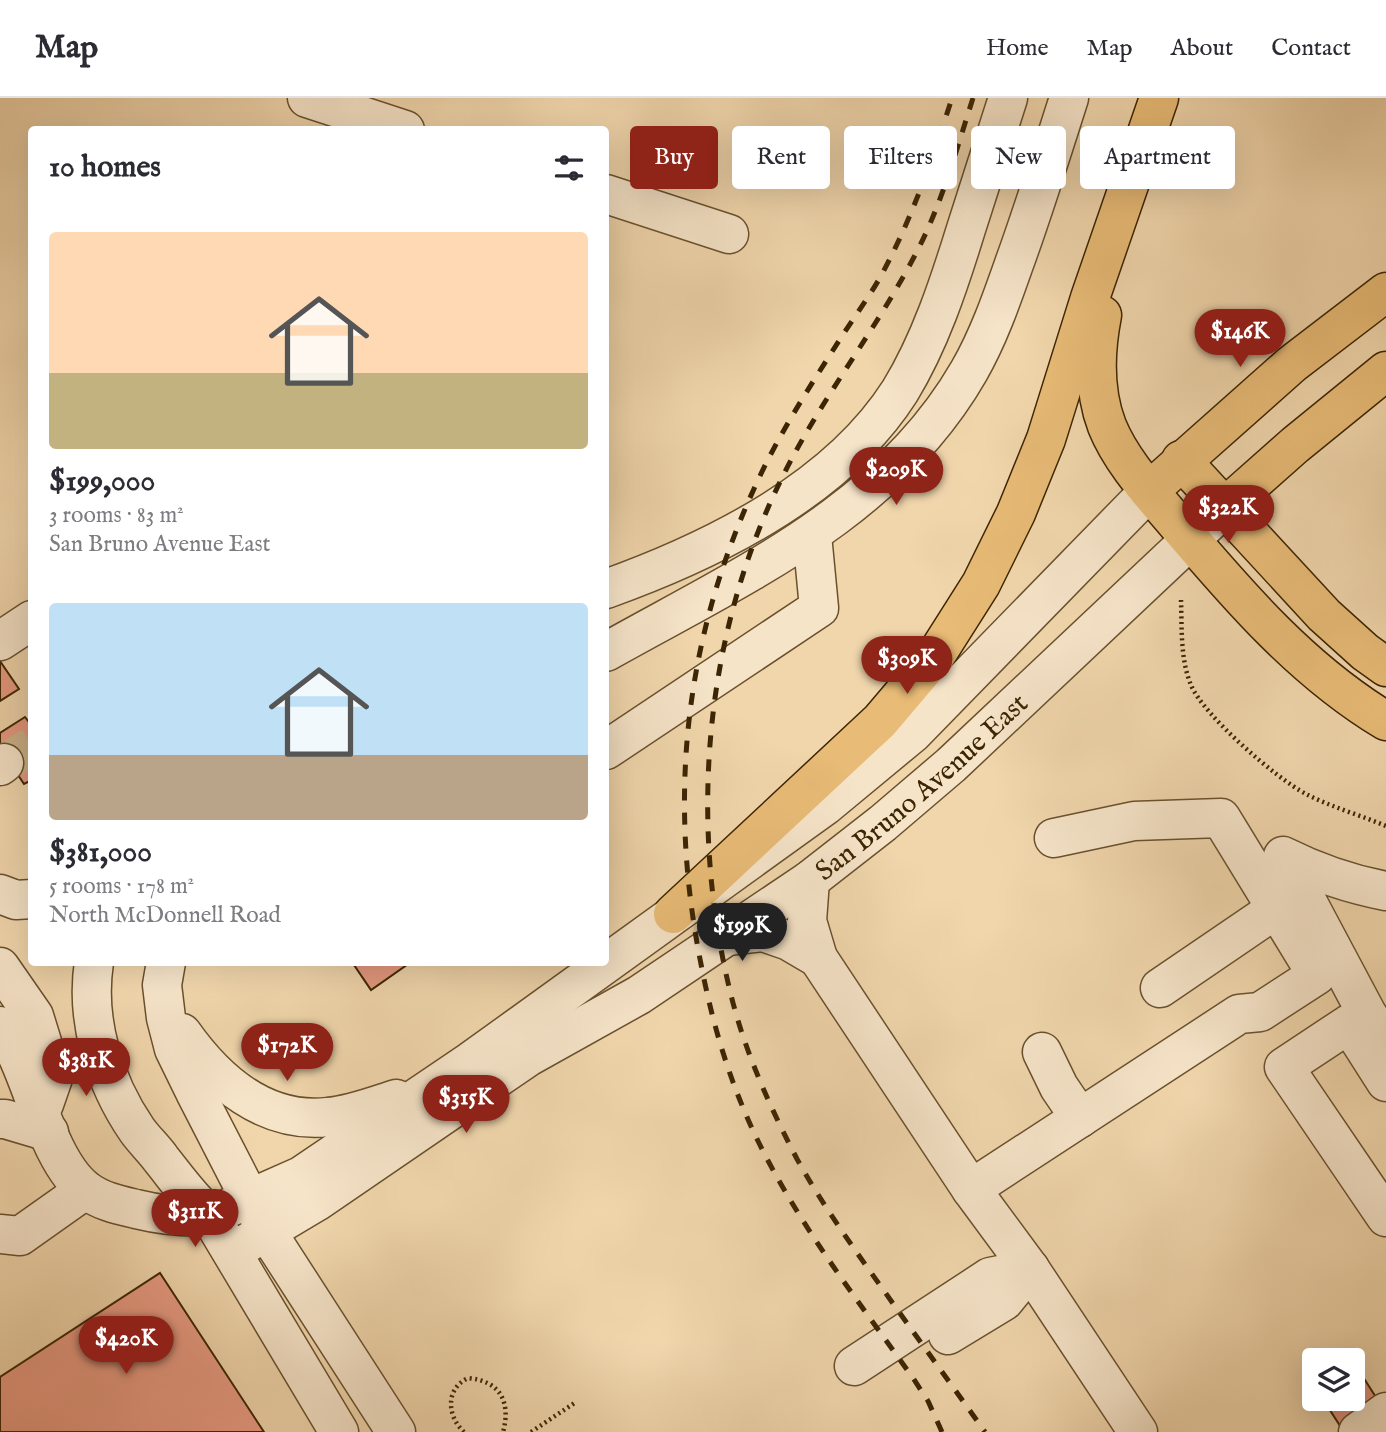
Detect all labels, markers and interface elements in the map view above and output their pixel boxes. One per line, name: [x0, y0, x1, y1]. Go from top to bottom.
text: Map: [35, 27, 98, 69]
text: Home: [986, 33, 1049, 64]
text: Map: [1087, 33, 1133, 64]
text: About: [1171, 33, 1233, 64]
text: Contact: [1271, 33, 1351, 64]
chip: Buy: [630, 126, 718, 189]
chip: Rent: [732, 126, 830, 189]
chip: Filters: [844, 126, 957, 189]
chip: New: [971, 126, 1066, 189]
chip: Apartment: [1080, 126, 1235, 189]
text: 10 homes: [49, 149, 161, 187]
icon: filters: [550, 149, 588, 187]
icon: home: [256, 278, 382, 404]
pin: $146K: [1191, 310, 1289, 369]
text: $146K: [1211, 317, 1269, 346]
pin: $209K: [847, 448, 945, 507]
text: $209K: [865, 455, 927, 484]
text: $199,000: [49, 463, 155, 501]
pin: $322K: [1179, 486, 1277, 545]
text: $322K: [1198, 493, 1258, 522]
text: 3 rooms · 83 m²: [49, 501, 184, 530]
text: San Bruno Avenue East: [49, 530, 270, 559]
pin: $309K: [858, 636, 956, 696]
text: $309K: [877, 644, 937, 673]
icon: home: [256, 649, 382, 775]
street label: San Bruno Avenue East: [809, 687, 1036, 889]
text: $381,000: [49, 834, 152, 872]
text: 5 rooms · 178 m²: [49, 872, 194, 901]
text: North McDonnell Road: [49, 901, 281, 930]
pin: $199K: [693, 904, 791, 963]
text: $199K: [713, 911, 771, 940]
pin: $172K: [238, 1024, 336, 1083]
text: $172K: [257, 1031, 317, 1060]
pin: $381K: [37, 1038, 135, 1098]
text: $381K: [58, 1046, 114, 1075]
pin: $315K: [417, 1076, 515, 1135]
text: $315K: [439, 1083, 493, 1112]
pin: $311K: [146, 1190, 244, 1249]
text: $311K: [167, 1197, 223, 1226]
pin: $420K: [77, 1316, 175, 1376]
text: $420K: [95, 1324, 157, 1353]
map controls: [1302, 1348, 1365, 1411]
button: layers: [1302, 1348, 1365, 1411]

